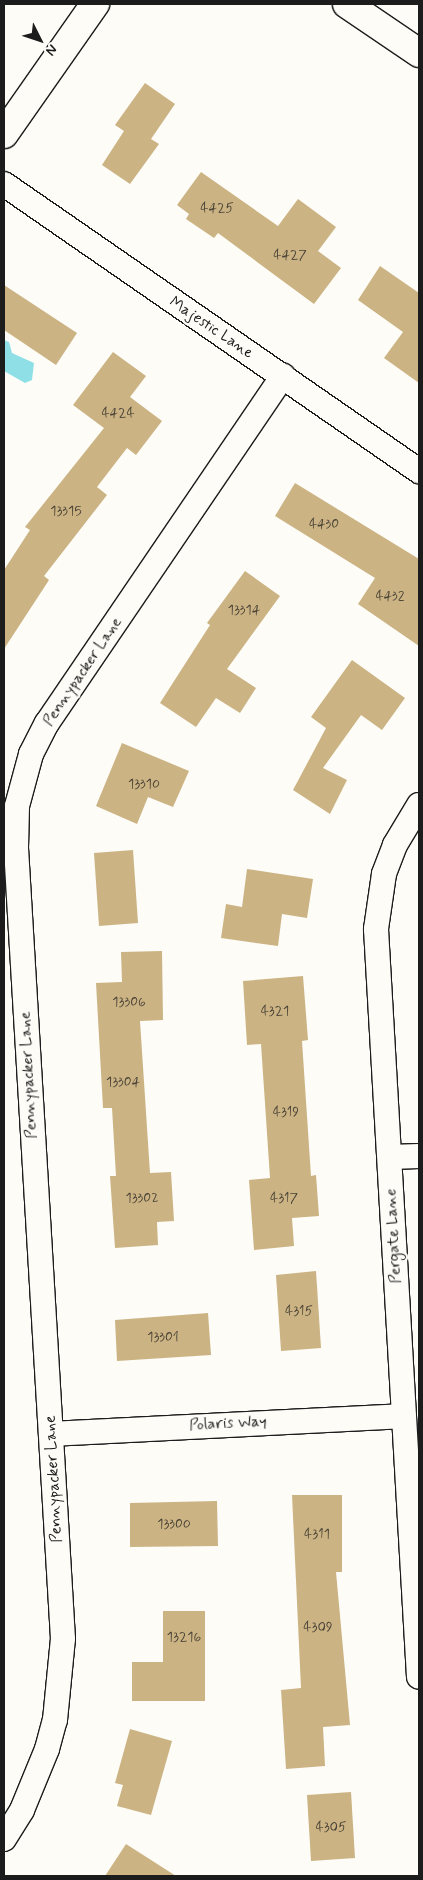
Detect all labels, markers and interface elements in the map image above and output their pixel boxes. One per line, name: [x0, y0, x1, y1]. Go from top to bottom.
north arrow: [15, 15, 65, 65]
text: N: [41, 40, 61, 59]
house number: 4425: [200, 200, 234, 216]
house number: 4427: [273, 247, 307, 263]
street label: Majestic Lane: [166, 293, 256, 363]
house number: 4424: [101, 405, 135, 421]
house number: 13315: [50, 503, 82, 519]
house number: 4430: [309, 516, 339, 532]
house number: 4432: [375, 588, 405, 604]
house number: 13314: [228, 602, 260, 618]
street label: Pennypacker Lane: [40, 614, 126, 730]
house number: 13310: [128, 776, 160, 792]
house number: 13306: [112, 994, 146, 1010]
house number: 4321: [261, 1003, 289, 1019]
street label: Pennypacker Lane: [16, 1011, 42, 1139]
house number: 13304: [106, 1074, 140, 1090]
house number: 4319: [273, 1104, 299, 1120]
street label: Pergate Lane: [382, 1189, 406, 1283]
house number: 13302: [125, 1190, 159, 1206]
house number: 4317: [270, 1190, 298, 1206]
house number: 4315: [285, 1303, 313, 1319]
house number: 13301: [147, 1329, 179, 1345]
street label: Polaris Way: [188, 1412, 268, 1436]
street label: Pennypacker Lane: [41, 1415, 67, 1543]
house number: 13300: [157, 1516, 191, 1532]
house number: 4311: [304, 1526, 330, 1542]
house number: 4309: [303, 1619, 333, 1635]
house number: 13216: [167, 1629, 201, 1645]
house number: 4305: [316, 1819, 346, 1835]

